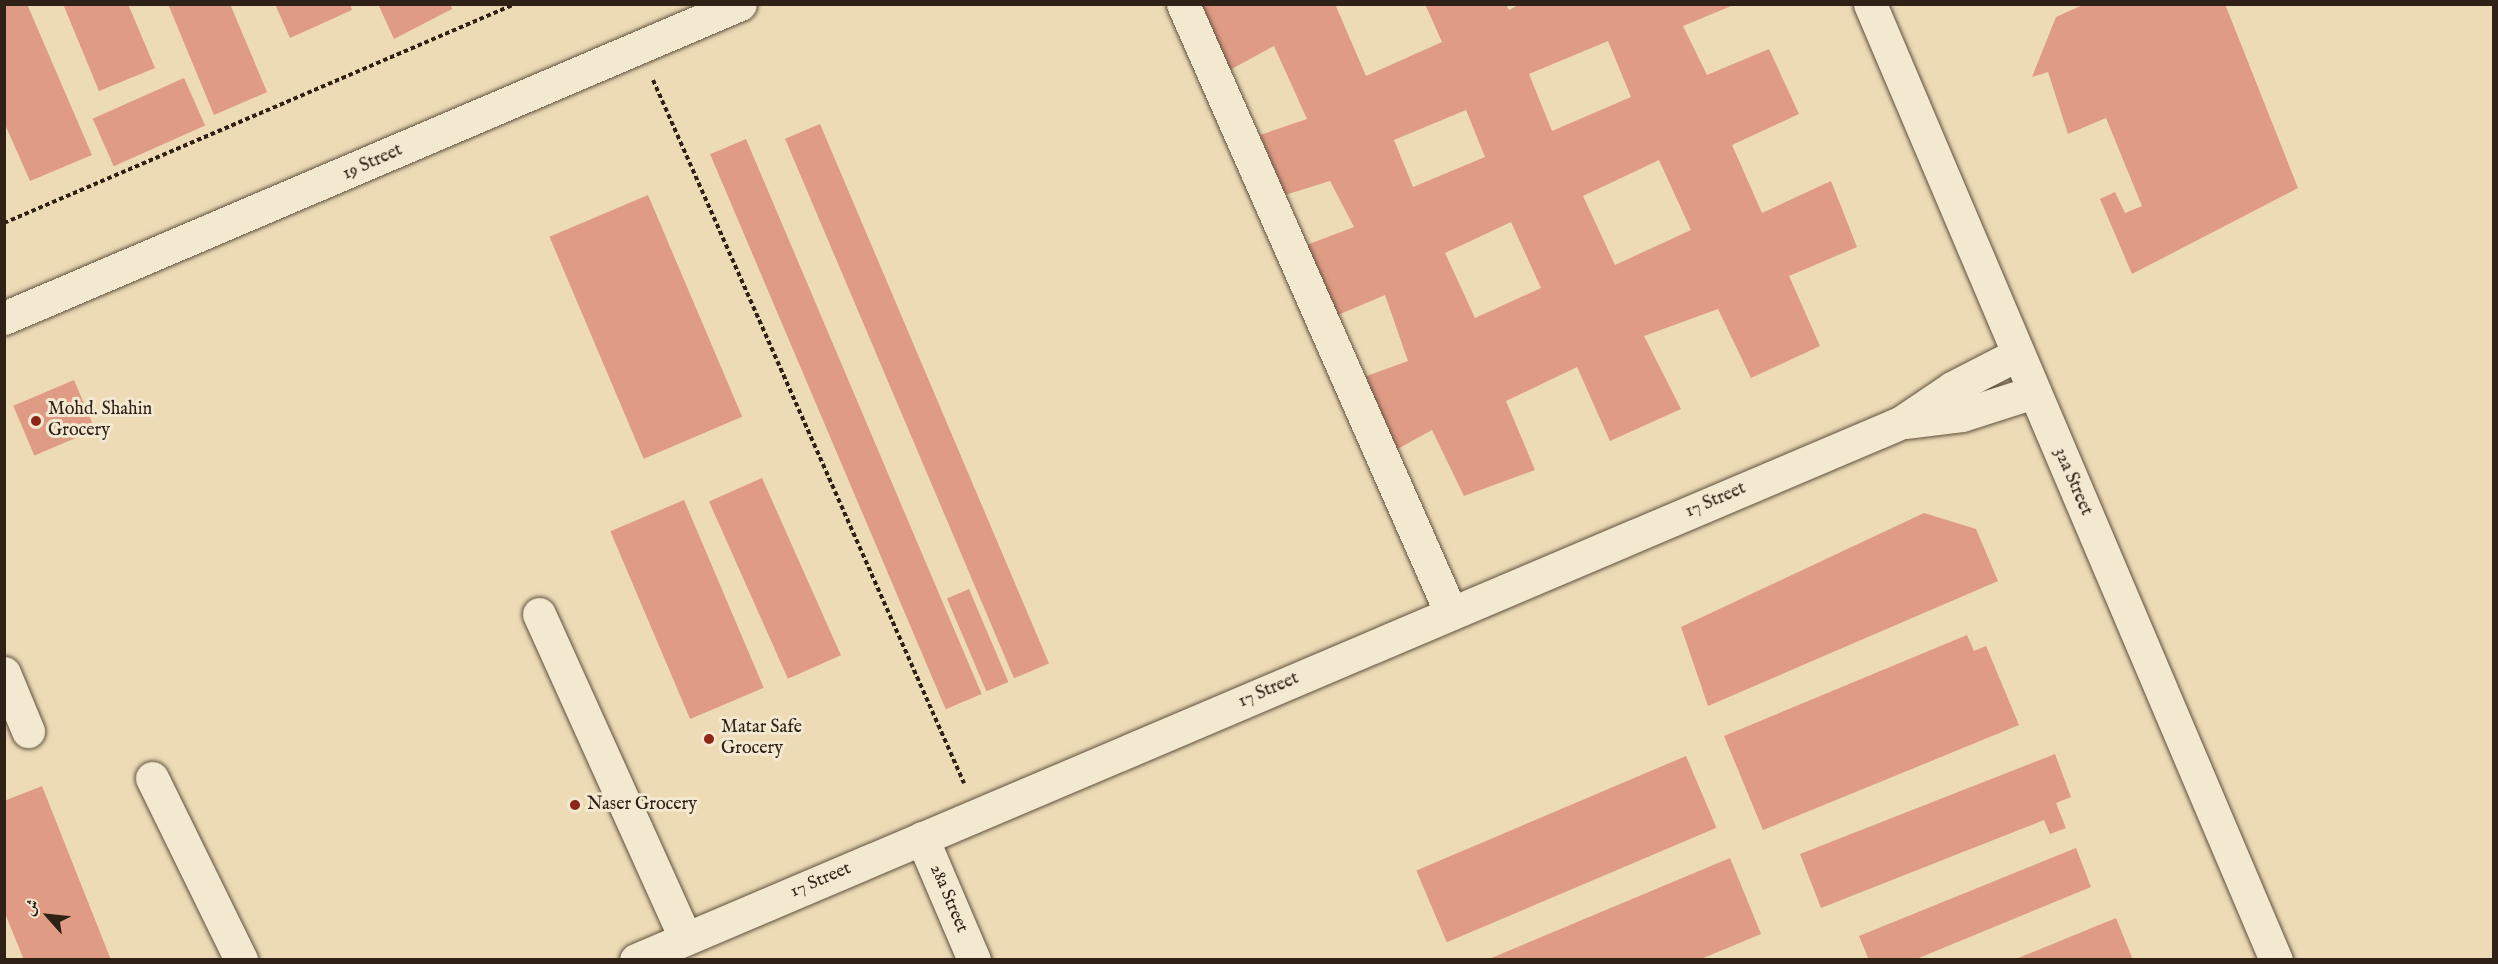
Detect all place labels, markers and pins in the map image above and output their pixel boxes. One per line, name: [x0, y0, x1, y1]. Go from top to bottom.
place label: Mohd. Shahin Grocery: [48, 400, 152, 442]
marker: Mohd. Shahin Grocery: [29, 414, 43, 428]
place label: Matar Safe Grocery: [721, 718, 802, 760]
marker: Matar Safe Grocery: [702, 732, 716, 746]
place label: Naser Grocery: [587, 794, 697, 816]
marker: Naser Grocery: [568, 798, 582, 812]

